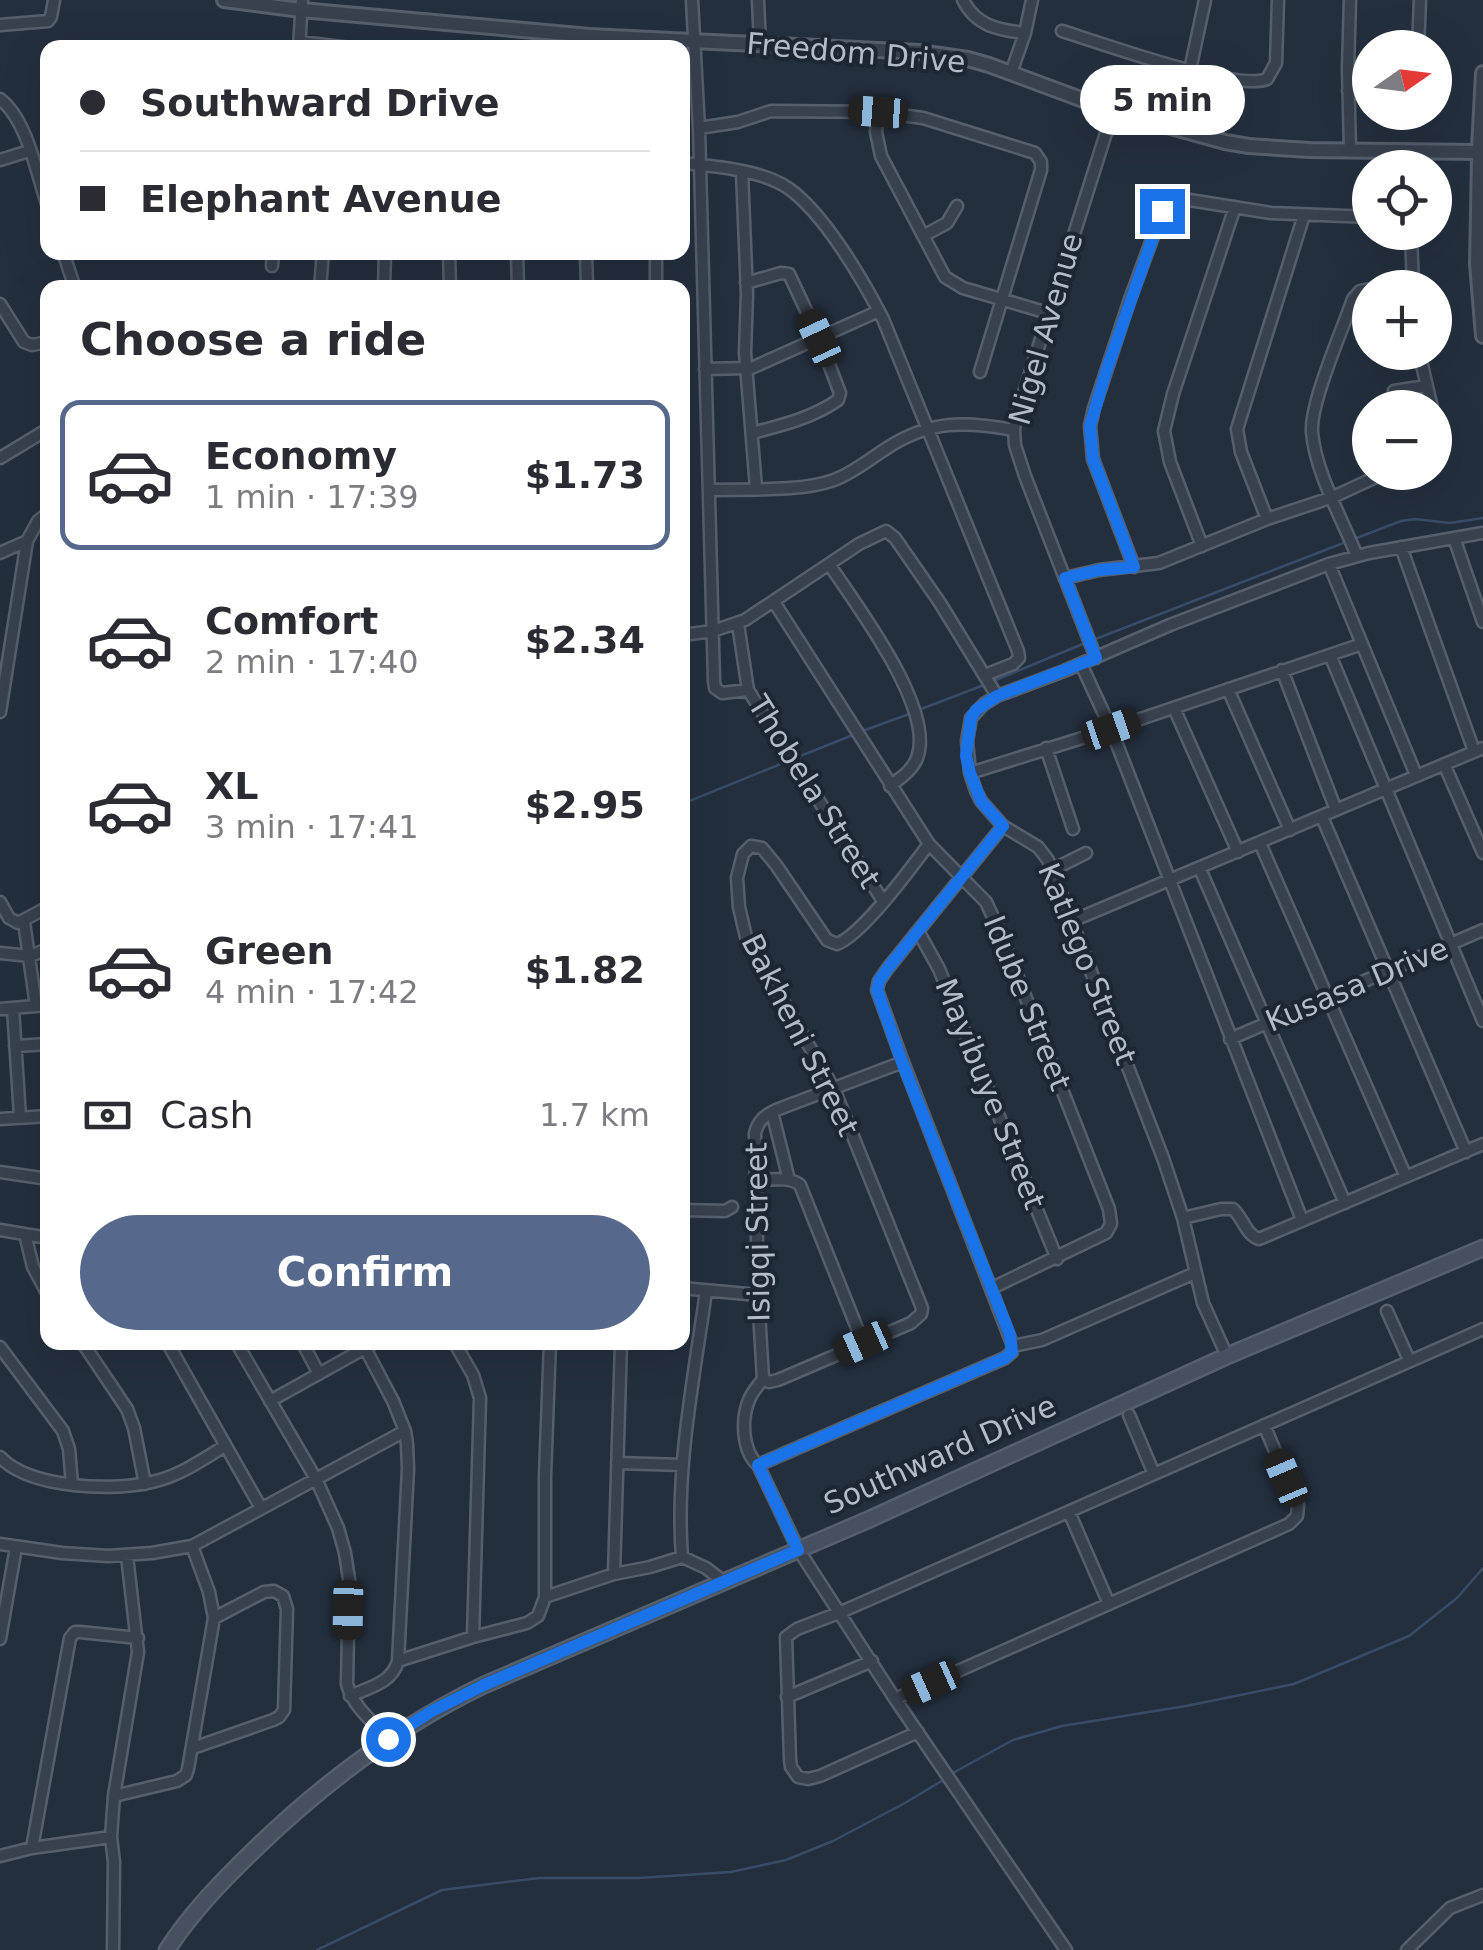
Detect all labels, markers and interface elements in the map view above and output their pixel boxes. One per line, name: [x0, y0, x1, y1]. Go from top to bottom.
street label: Freedom Drive: [745, 25, 967, 80]
north arrow: [1352, 30, 1452, 130]
map controls: [1352, 30, 1452, 490]
callout: 5 min: [1080, 66, 1244, 136]
text: Southward Drive: [140, 81, 500, 125]
text: 5 min: [1112, 81, 1213, 119]
car: [847, 95, 909, 129]
button: locate: [1352, 150, 1452, 250]
text: Elephant Avenue: [140, 177, 502, 221]
route end: [1140, 189, 1185, 234]
street label: Nigel Avenue: [1001, 229, 1090, 429]
button: +: [1352, 270, 1452, 370]
car: [793, 304, 845, 372]
text: Choose a ride: [80, 313, 426, 366]
button: −: [1352, 390, 1452, 490]
icon: car: [85, 430, 175, 520]
text: Economy: [205, 434, 397, 478]
text: $1.73: [525, 453, 645, 497]
text: 1 min · 17:39: [205, 478, 419, 516]
icon: car: [85, 595, 175, 685]
text: Comfort: [205, 599, 378, 643]
text: $2.34: [525, 618, 645, 662]
text: 2 min · 17:40: [205, 643, 419, 681]
street label: Thobela Street: [741, 688, 888, 895]
car: [1078, 705, 1144, 753]
icon: car: [85, 760, 175, 850]
text: XL: [205, 764, 259, 808]
text: $2.95: [525, 783, 645, 827]
text: 3 min · 17:41: [205, 808, 419, 846]
street label: Katlego Street: [1031, 858, 1144, 1070]
street label: Idube Street: [977, 910, 1078, 1095]
icon: car: [85, 925, 175, 1015]
street label: Bakheni Street: [734, 928, 867, 1142]
text: Green: [205, 929, 334, 973]
street label: Kusasa Drive: [1260, 930, 1453, 1039]
text: $1.82: [525, 948, 645, 992]
text: 4 min · 17:42: [205, 973, 419, 1011]
street label: Mayibuye Street: [928, 974, 1053, 1214]
icon: cash: [80, 1088, 135, 1143]
text: Cash: [160, 1093, 254, 1137]
text: 1.7 km: [539, 1096, 650, 1134]
street label: Isigqi Street: [738, 1142, 777, 1322]
button: Confirm: [80, 1215, 650, 1330]
car: [829, 1317, 897, 1369]
street label: Southward Drive: [818, 1388, 1061, 1521]
car: [1260, 1445, 1312, 1511]
car: [332, 1580, 364, 1640]
car: [897, 1657, 965, 1709]
route start: [366, 1717, 411, 1762]

